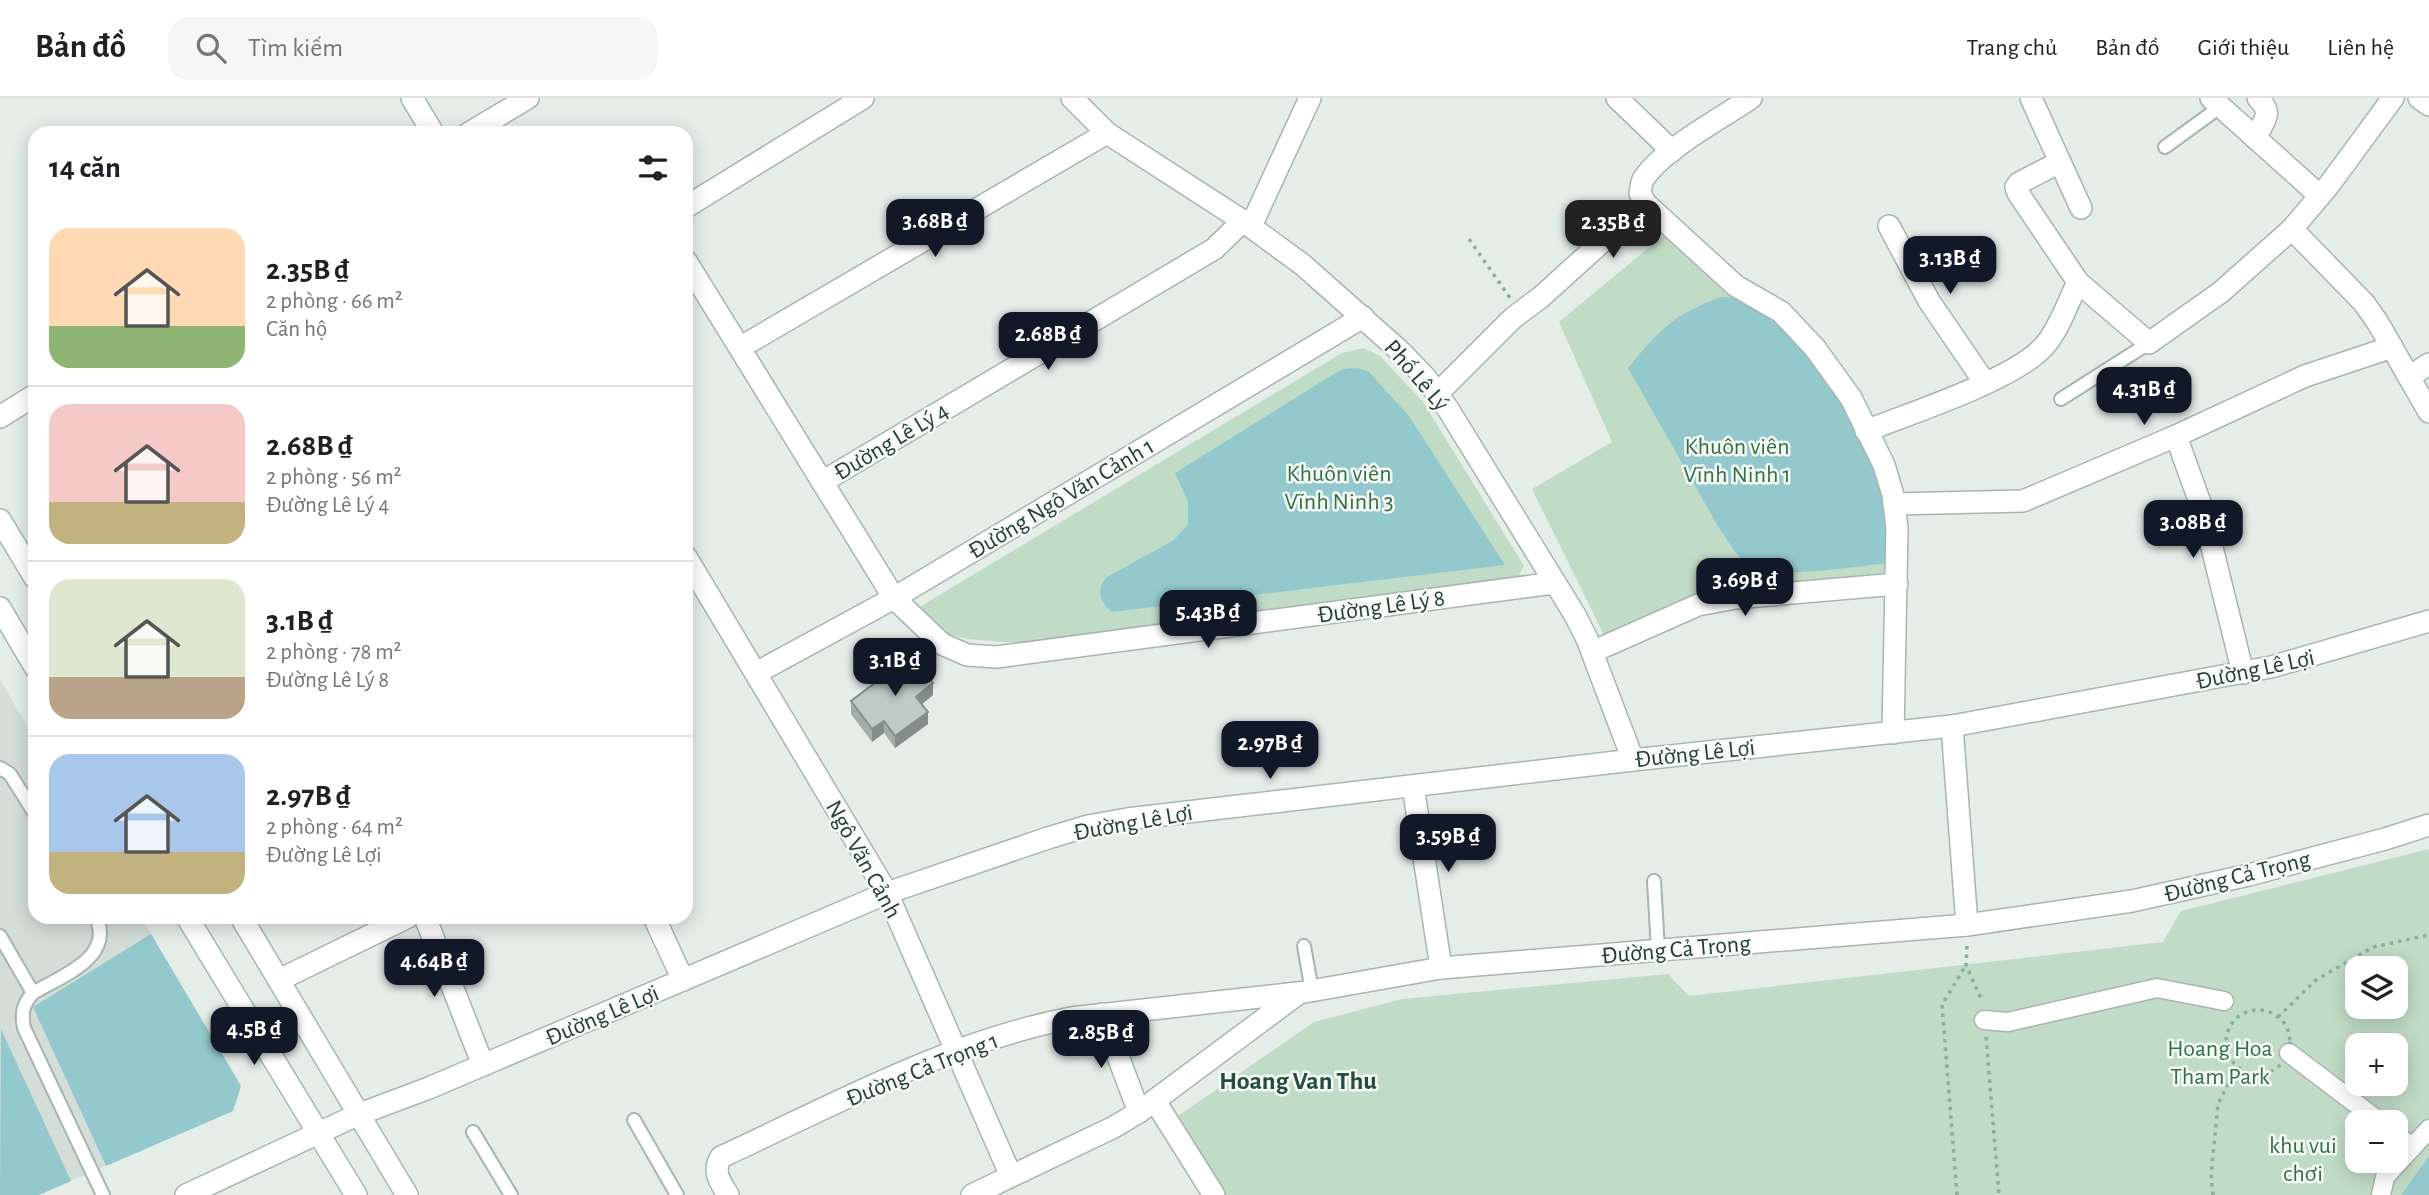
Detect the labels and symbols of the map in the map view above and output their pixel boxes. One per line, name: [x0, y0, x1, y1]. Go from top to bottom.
pin: 3.68B ₫: [870, 200, 1000, 259]
pin: 2.35B ₫: [1548, 200, 1678, 260]
pin: 3.13B ₫: [1885, 236, 2015, 296]
pin: 2.68B ₫: [983, 313, 1113, 372]
street label: Phố Lê Lý: [1379, 336, 1453, 416]
pin: 4.31B ₫: [2079, 368, 2209, 427]
street label: Đường Lê Lý 4: [830, 398, 953, 485]
street label: Đường Ngô Văn Cảnh 1: [965, 434, 1158, 564]
park label: Khuôn viên Vĩnh Ninh 1: [1683, 435, 1791, 487]
park label: Khuôn viên Vĩnh Ninh 3: [1284, 462, 1394, 514]
pin: 3.08B ₫: [2128, 500, 2258, 560]
pin: 3.69B ₫: [1680, 559, 1810, 618]
street label: Đường Lê Lý 8: [1316, 586, 1446, 628]
pin: 5.43B ₫: [1143, 590, 1273, 650]
pin: 3.1B ₫: [838, 638, 952, 698]
street label: Đường Lê Lợi: [2194, 646, 2317, 694]
pin: 2.97B ₫: [1205, 722, 1335, 781]
street label: Đường Lê Lợi: [1634, 736, 1756, 772]
street label: Ngô Văn Cảnh: [821, 796, 905, 923]
street label: Đường Lê Lợi: [1072, 801, 1195, 845]
pin: 3.59B ₫: [1383, 814, 1513, 874]
street label: Đường Cả Trọng: [2162, 847, 2313, 907]
street label: Đường Cả Trọng: [1600, 931, 1752, 968]
pin: 4.64B ₫: [369, 940, 499, 999]
street label: Đường Lê Lợi: [542, 981, 663, 1051]
pin: 4.5B ₫: [197, 1007, 311, 1067]
pin: 2.85B ₫: [1036, 1010, 1166, 1070]
street label: Đường Cả Trọng 1: [843, 1028, 1002, 1111]
park label: Hoang Hoa Tham Park: [2167, 1037, 2273, 1089]
district label: Hoang Van Thu: [1219, 1068, 1377, 1094]
park label: khu vui chơi: [2269, 1134, 2337, 1186]

